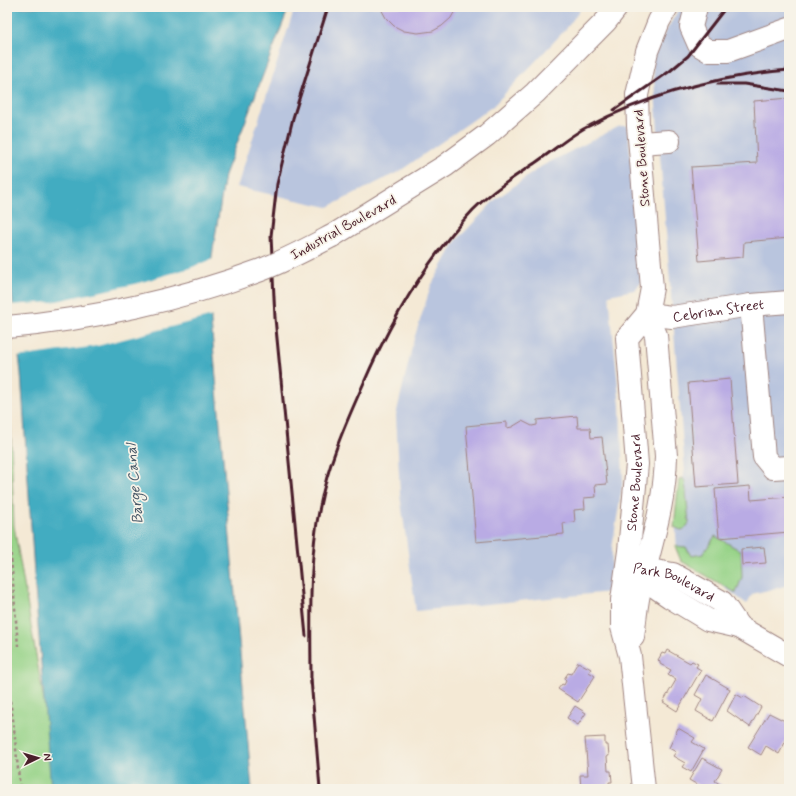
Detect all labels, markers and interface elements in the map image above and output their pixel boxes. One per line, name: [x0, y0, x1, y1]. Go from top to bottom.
street label: Stone Boulevard: [630, 109, 654, 207]
street label: Industrial Boulevard: [287, 191, 399, 264]
street label: Cebrian Street: [672, 296, 765, 327]
street label: Stone Boulevard: [623, 433, 647, 532]
water label: Barge Canal: [121, 441, 149, 525]
street label: Park Boulevard: [632, 559, 718, 606]
north arrow: [18, 738, 58, 778]
text: N: [40, 753, 54, 761]

